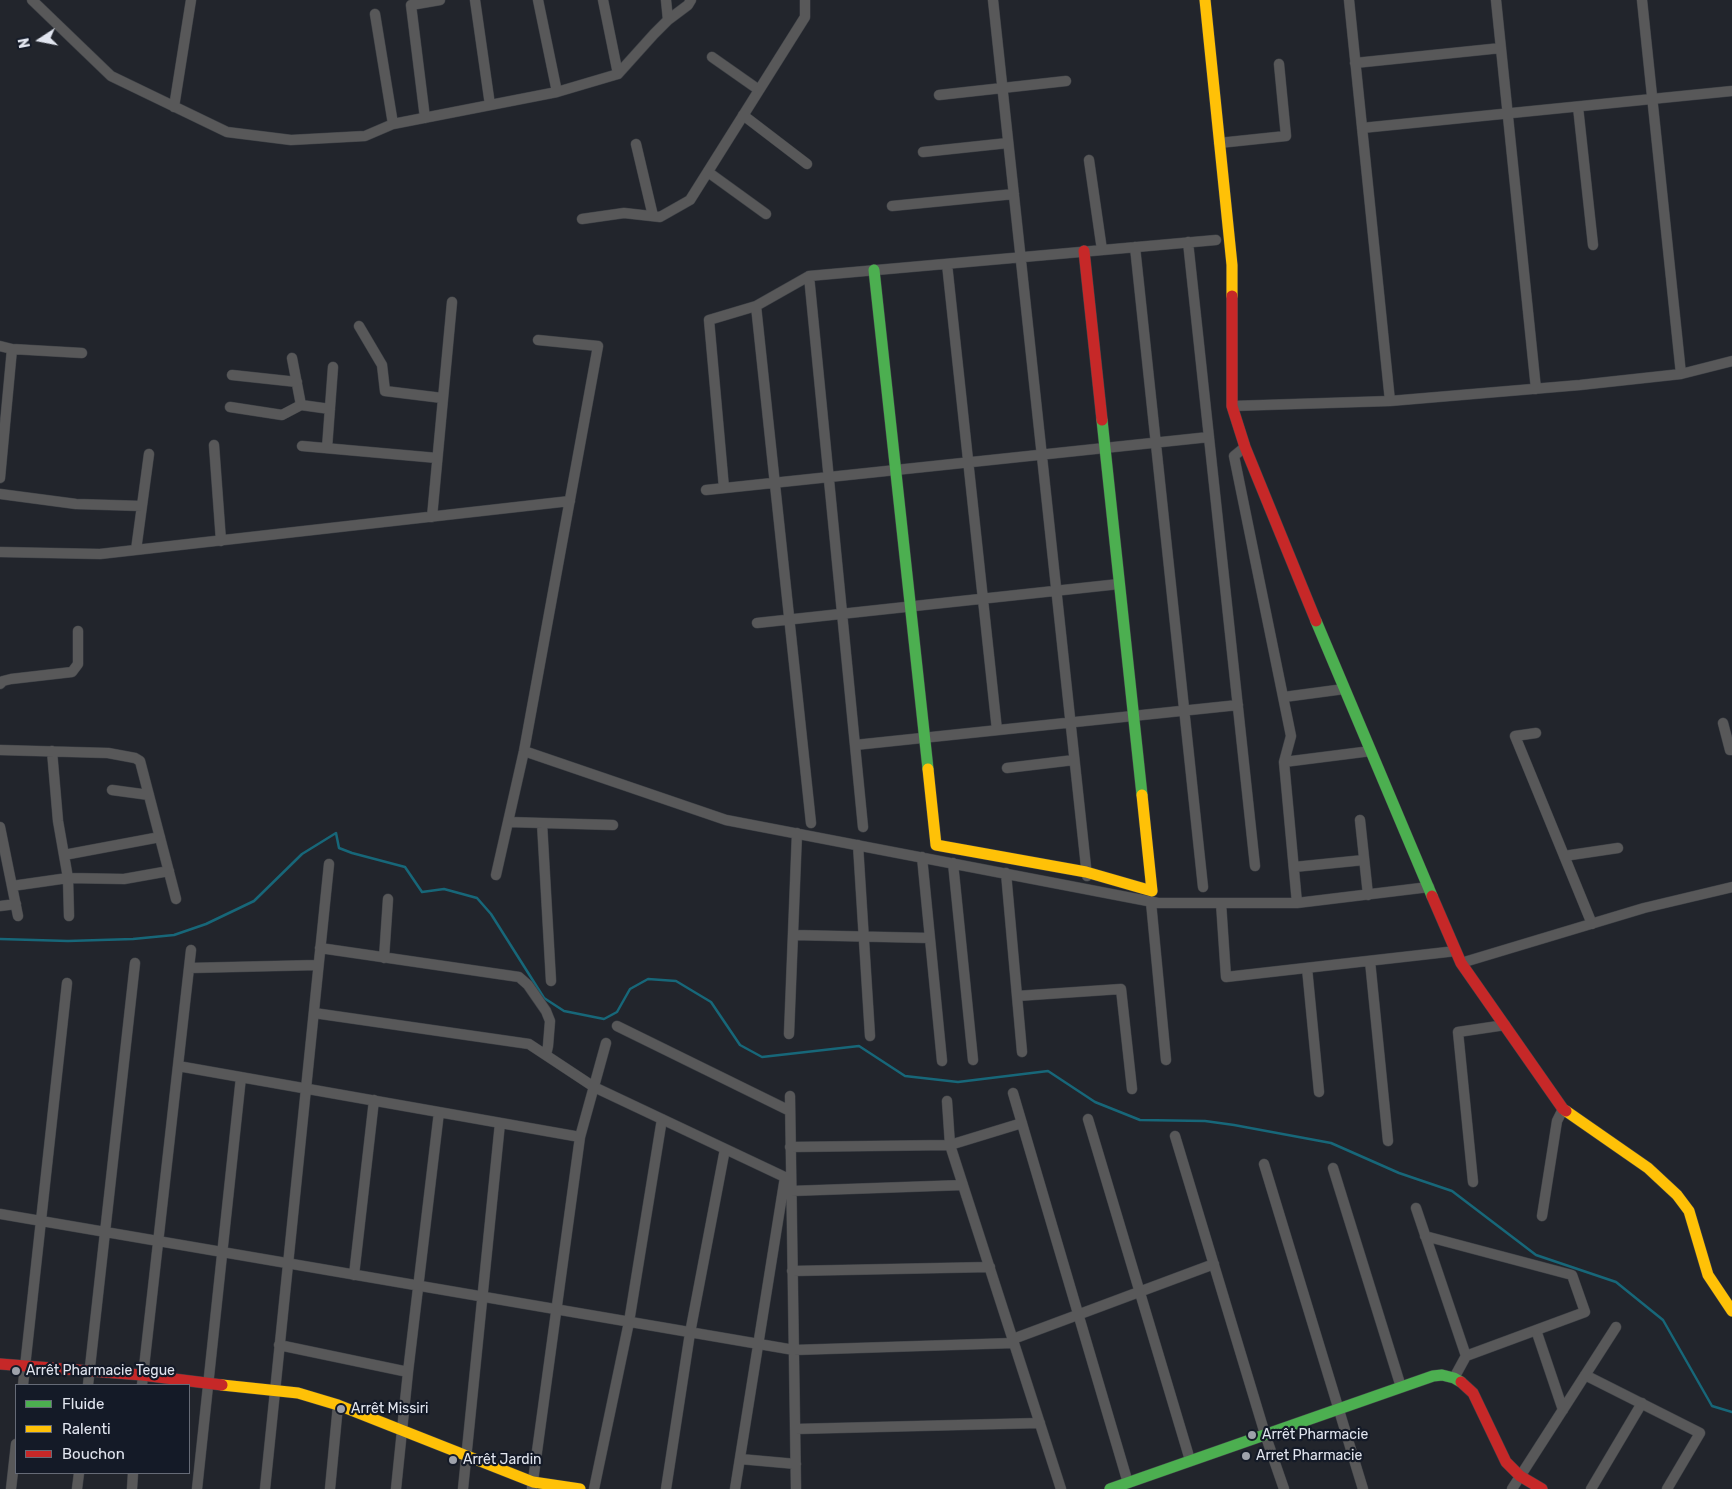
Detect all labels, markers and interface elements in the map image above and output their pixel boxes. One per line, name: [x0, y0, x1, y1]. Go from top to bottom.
north arrow: [15, 15, 65, 65]
text: N: [15, 36, 34, 50]
place label: Arrêt Pharmacie Tegue: [26, 1363, 175, 1379]
marker: Arrêt Pharmacie Tegue: [10, 1365, 22, 1377]
legend: [15, 1384, 190, 1474]
text: Fluide: [62, 1395, 104, 1413]
place label: Arrêt Missiri: [351, 1401, 428, 1417]
marker: Arrêt Missiri: [335, 1403, 347, 1415]
text: Ralenti: [62, 1420, 111, 1438]
place label: Arrêt Pharmacie: [1262, 1427, 1368, 1443]
marker: Arrêt Pharmacie: [1246, 1429, 1258, 1441]
text: Bouchon: [62, 1445, 125, 1463]
place label: Arret Pharmacie: [1256, 1448, 1362, 1464]
marker: Arret Pharmacie: [1240, 1450, 1252, 1462]
place label: Arrêt Jardin: [463, 1452, 542, 1468]
marker: Arrêt Jardin: [447, 1454, 459, 1466]

